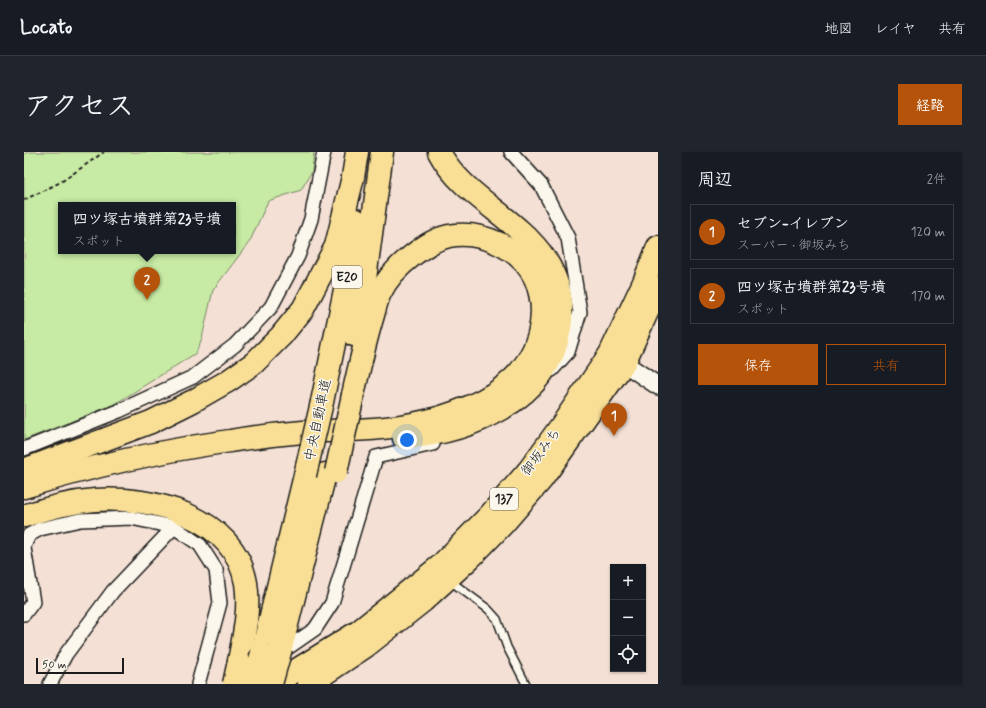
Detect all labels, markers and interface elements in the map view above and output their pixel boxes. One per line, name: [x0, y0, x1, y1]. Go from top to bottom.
text: Locato: [20, 15, 72, 40]
text: 地図: [825, 20, 853, 38]
text: レイヤ: [875, 20, 916, 38]
text: 共有: [938, 20, 966, 38]
button: 経路: [898, 84, 962, 125]
text: アクセス: [24, 89, 134, 126]
text: 周辺: [698, 169, 732, 191]
text: 2件: [927, 171, 946, 188]
popup: [58, 202, 236, 254]
text: 四ツ塚古墳群第23号墳: [73, 210, 221, 230]
text: セブン-イレブン: [737, 214, 849, 234]
text: 1: [709, 224, 715, 241]
text: 120 m: [911, 224, 945, 241]
text: スポット: [73, 233, 125, 250]
text: スーパー · 御坂みち: [737, 237, 850, 254]
road number: E20: [332, 266, 362, 288]
pin: 2: [134, 267, 160, 300]
text: 四ツ塚古墳群第23号墳: [737, 278, 886, 298]
text: 2: [709, 288, 715, 305]
text: 170 m: [911, 288, 945, 305]
text: スポット: [737, 301, 789, 318]
button: 保存: [698, 344, 818, 385]
button: 共有: [826, 344, 946, 385]
street label: 中央自動車道: [300, 377, 336, 463]
pin: 1: [601, 403, 627, 436]
street label: 御坂みち: [517, 424, 565, 480]
your location: [397, 430, 417, 450]
road number: 137: [490, 488, 518, 510]
map controls: [610, 564, 646, 672]
button: +: [610, 564, 646, 600]
button: −: [610, 600, 646, 636]
button: locate: [610, 636, 646, 672]
scale bar: [36, 656, 124, 675]
text: 50 m: [42, 658, 67, 672]

